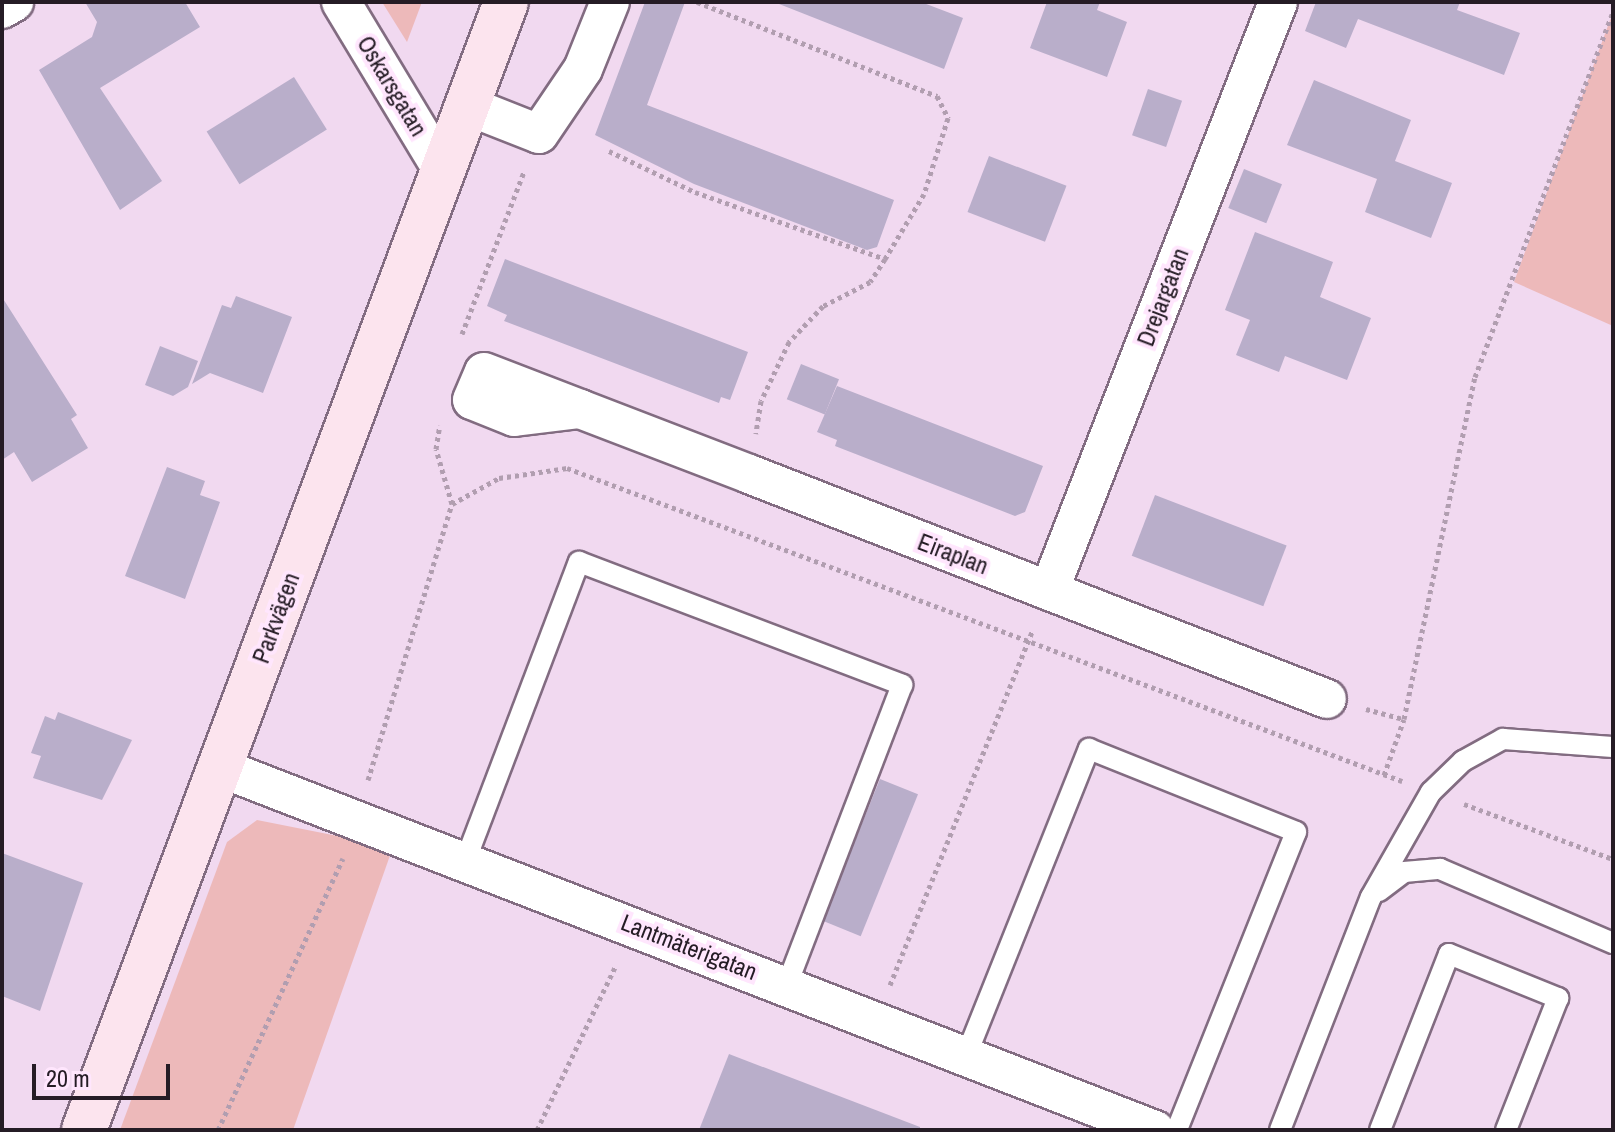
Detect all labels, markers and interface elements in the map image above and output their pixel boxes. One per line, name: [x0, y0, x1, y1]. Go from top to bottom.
street label: Oskarsgatan: [351, 31, 433, 141]
street label: Drejargatan: [1131, 244, 1195, 350]
street label: Eiraplan: [914, 527, 992, 581]
street label: Parkvägen: [246, 569, 306, 667]
street label: Lantmäterigatan: [617, 908, 761, 986]
scale bar: [36, 1048, 174, 1098]
text: 20 m: [46, 1062, 90, 1094]

